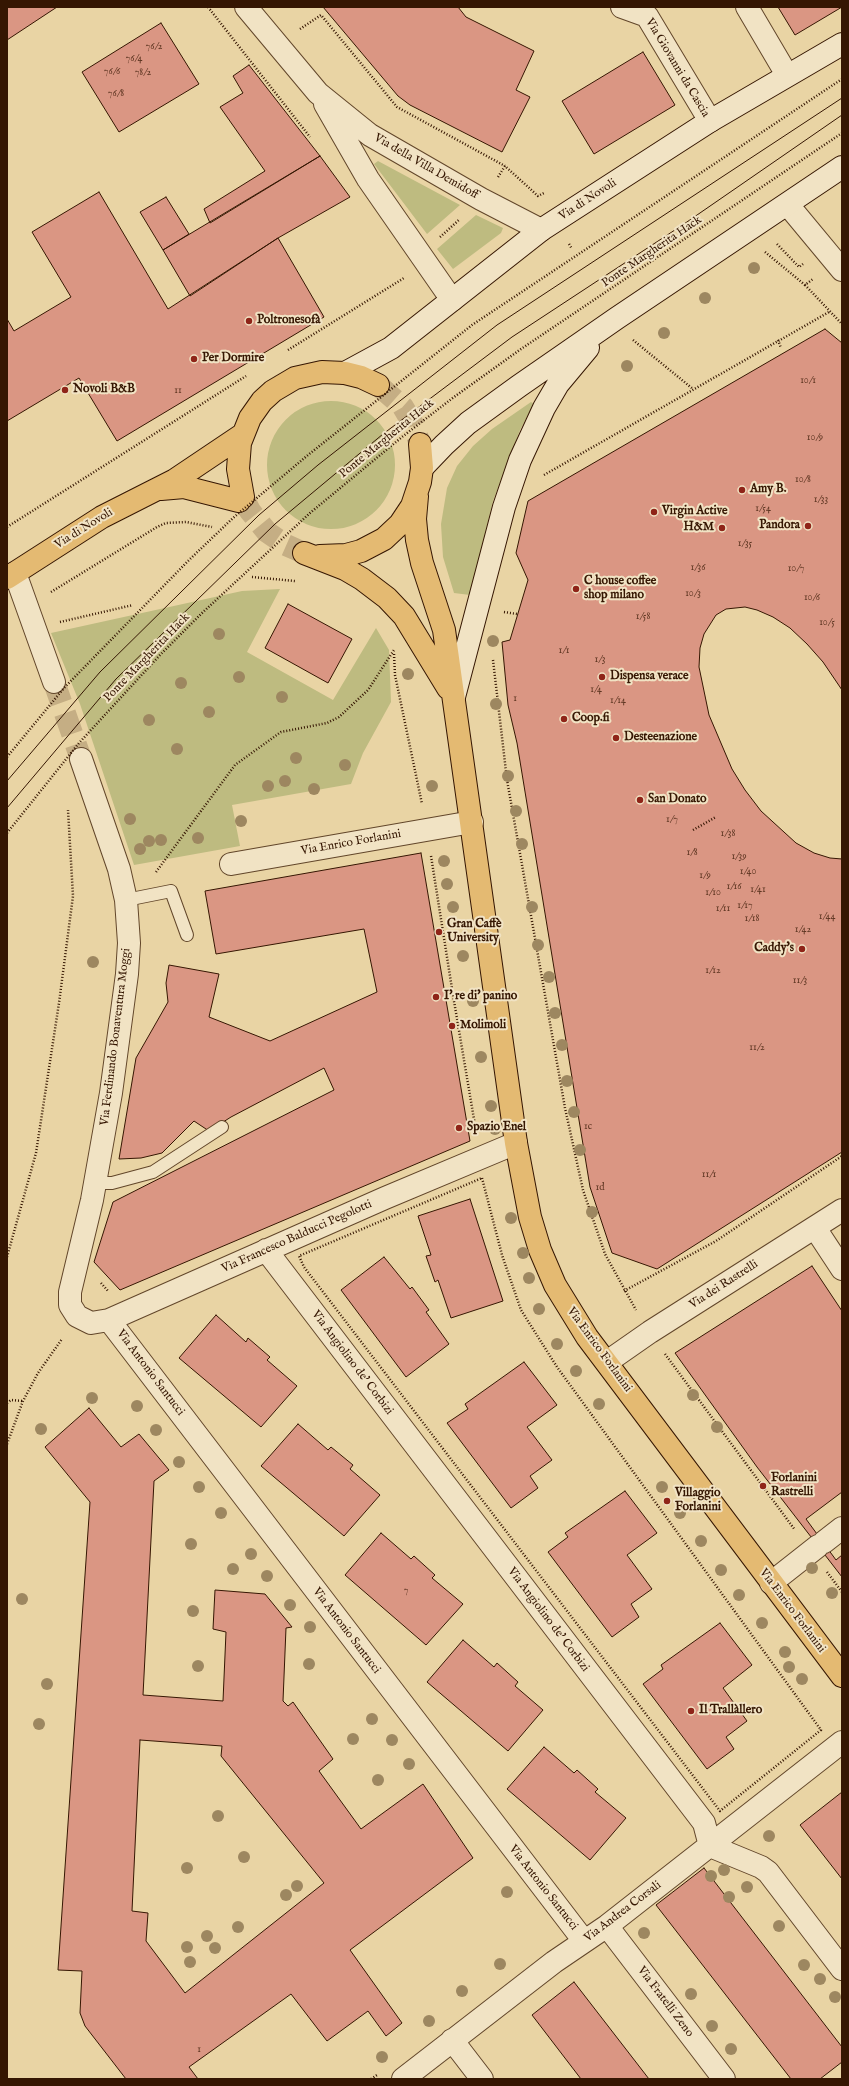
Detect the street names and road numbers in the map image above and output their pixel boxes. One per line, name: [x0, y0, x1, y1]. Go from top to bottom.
street label: Via Giovanni da Cascia: [642, 16, 712, 120]
street label: Via della Villa Demidoff: [371, 131, 481, 203]
street label: Via di Novoli: [557, 176, 619, 224]
street label: Ponte Margherita Hack: [599, 213, 705, 291]
street label: Ponte Margherita Hack: [337, 396, 437, 482]
street label: Via di Novoli: [52, 506, 116, 552]
street label: Ponte Margherita Hack: [101, 611, 193, 705]
street label: Via Enrico Forlanini: [300, 827, 402, 859]
street label: Via Ferdinando Bonaventura Moggi: [98, 947, 134, 1127]
street label: Via Francesco Balducci Pegolotti: [220, 1197, 374, 1277]
street label: Via dei Rastrelli: [687, 1257, 761, 1313]
street label: Via Enrico Forlanini: [563, 1305, 635, 1395]
street label: Via Angiolino de' Corbizi: [308, 1308, 396, 1418]
street label: Via Antonio Santucci: [113, 1327, 187, 1419]
street label: Via Angiolino de' Corbizi: [504, 1565, 592, 1675]
street label: Via Enrico Forlanini: [756, 1566, 828, 1656]
street label: Via Antonio Santucci: [309, 1585, 383, 1677]
street label: Via Antonio Santucci: [505, 1843, 581, 1933]
street label: Via Andrea Corsali: [582, 1878, 664, 1946]
street label: Via Fratelli Zeno: [634, 1964, 696, 2040]

